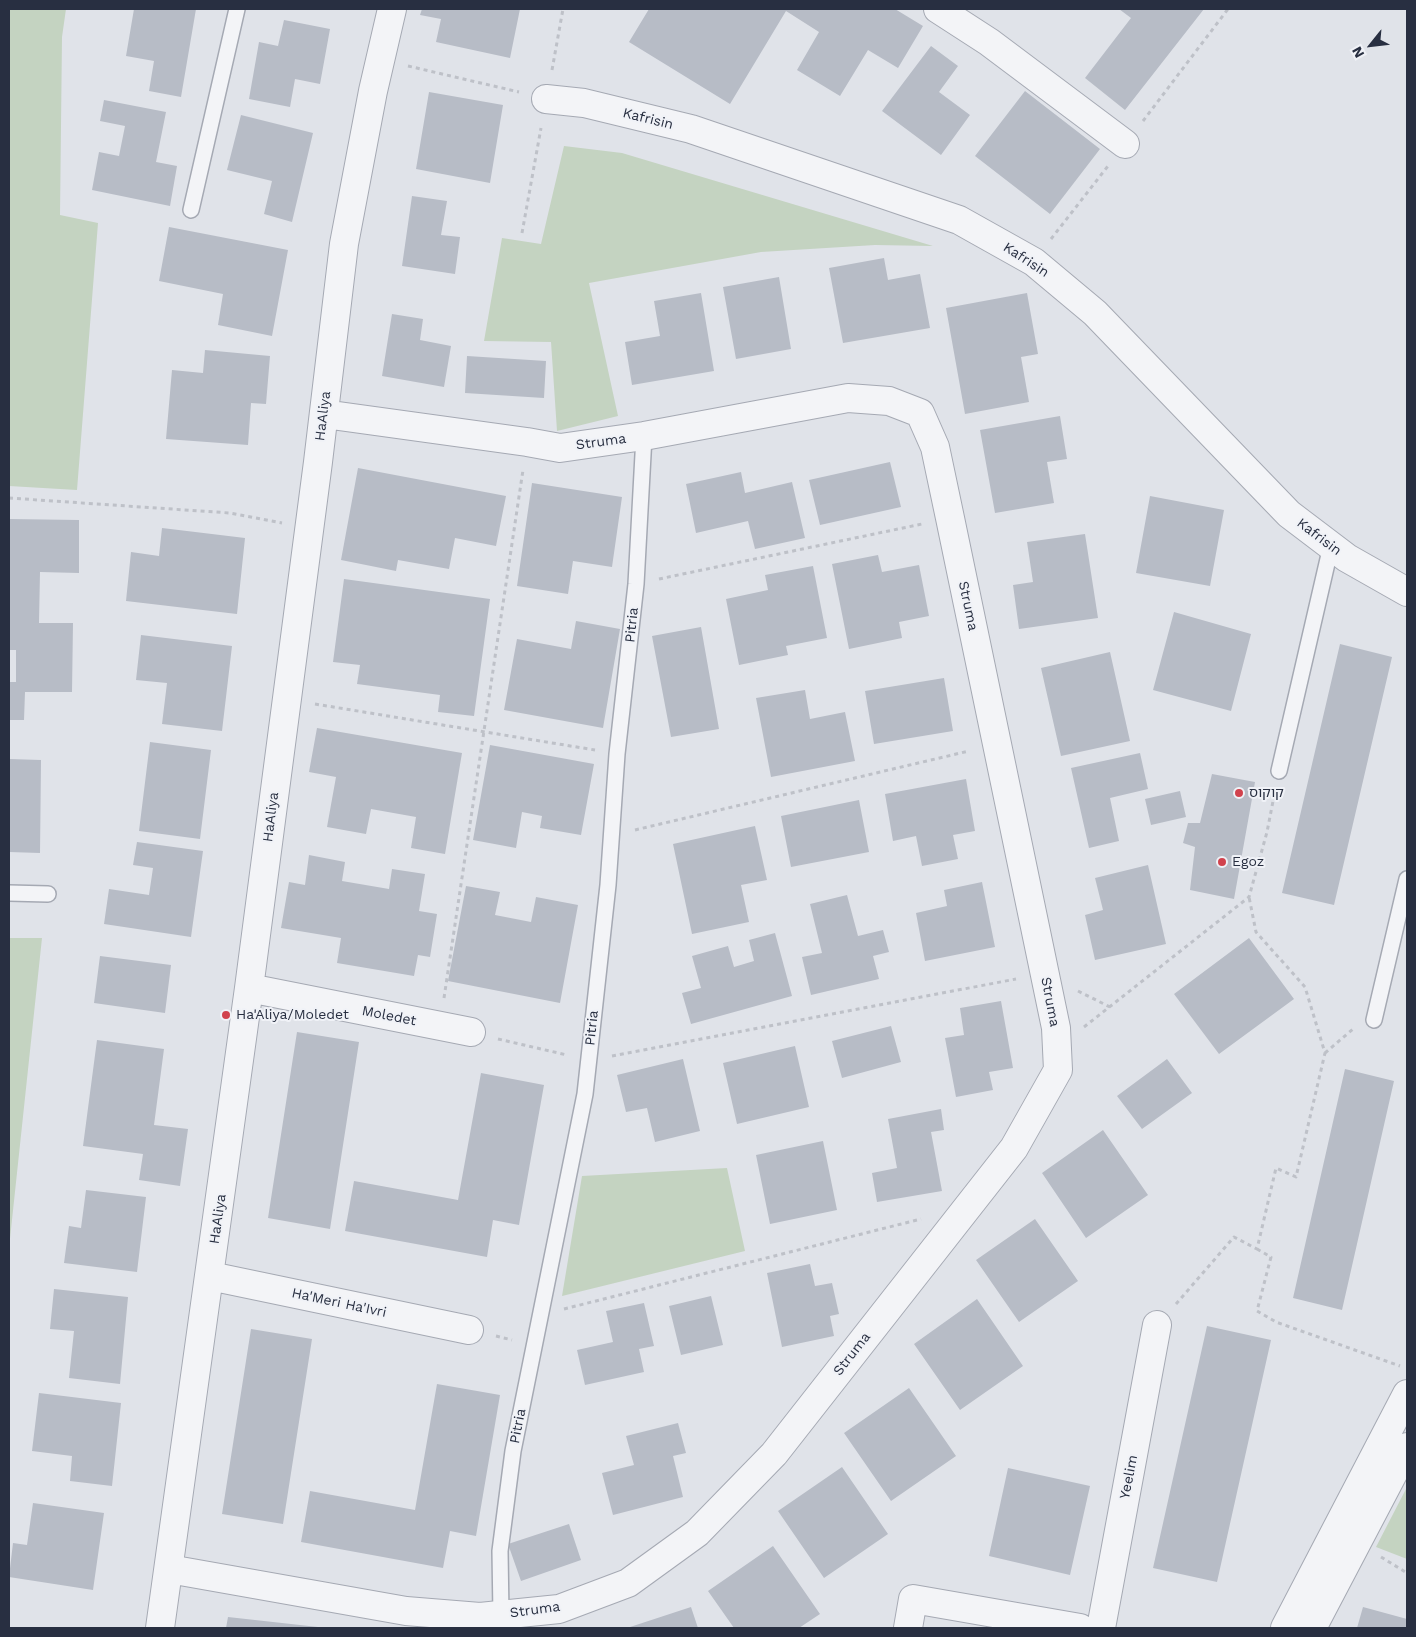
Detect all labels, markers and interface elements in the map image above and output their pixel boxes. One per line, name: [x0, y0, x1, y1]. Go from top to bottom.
north arrow: [1346, 20, 1396, 70]
text: N: [1348, 44, 1367, 61]
street label: Kafrisin: [621, 105, 675, 133]
street label: Kafrisin: [1000, 239, 1052, 281]
street label: HaAliya: [312, 390, 334, 442]
street label: Struma: [575, 430, 627, 454]
street label: Kafrisin: [1293, 515, 1345, 559]
street label: Struma: [955, 580, 981, 632]
street label: Pitria: [622, 606, 642, 644]
place label: קוקוס: [1249, 785, 1284, 801]
marker: קוקוס: [1233, 787, 1245, 799]
street label: HaAliya: [260, 791, 282, 843]
place label: Egoz: [1232, 854, 1264, 870]
marker: Egoz: [1216, 856, 1228, 868]
street label: Struma: [1037, 976, 1063, 1028]
street label: Moledet: [360, 1002, 418, 1030]
place label: Ha'Aliya/Moledet: [236, 1007, 349, 1023]
marker: Ha'Aliya/Moledet: [220, 1009, 232, 1021]
street label: Pitria: [582, 1009, 602, 1047]
street label: HaAliya: [206, 1193, 230, 1245]
street label: Ha'Meri Ha'Ivri: [290, 1285, 388, 1321]
street label: Struma: [830, 1329, 874, 1379]
street label: Pitria: [506, 1407, 530, 1445]
street label: Yeelim: [1117, 1454, 1141, 1500]
street label: Struma: [509, 1598, 561, 1622]

